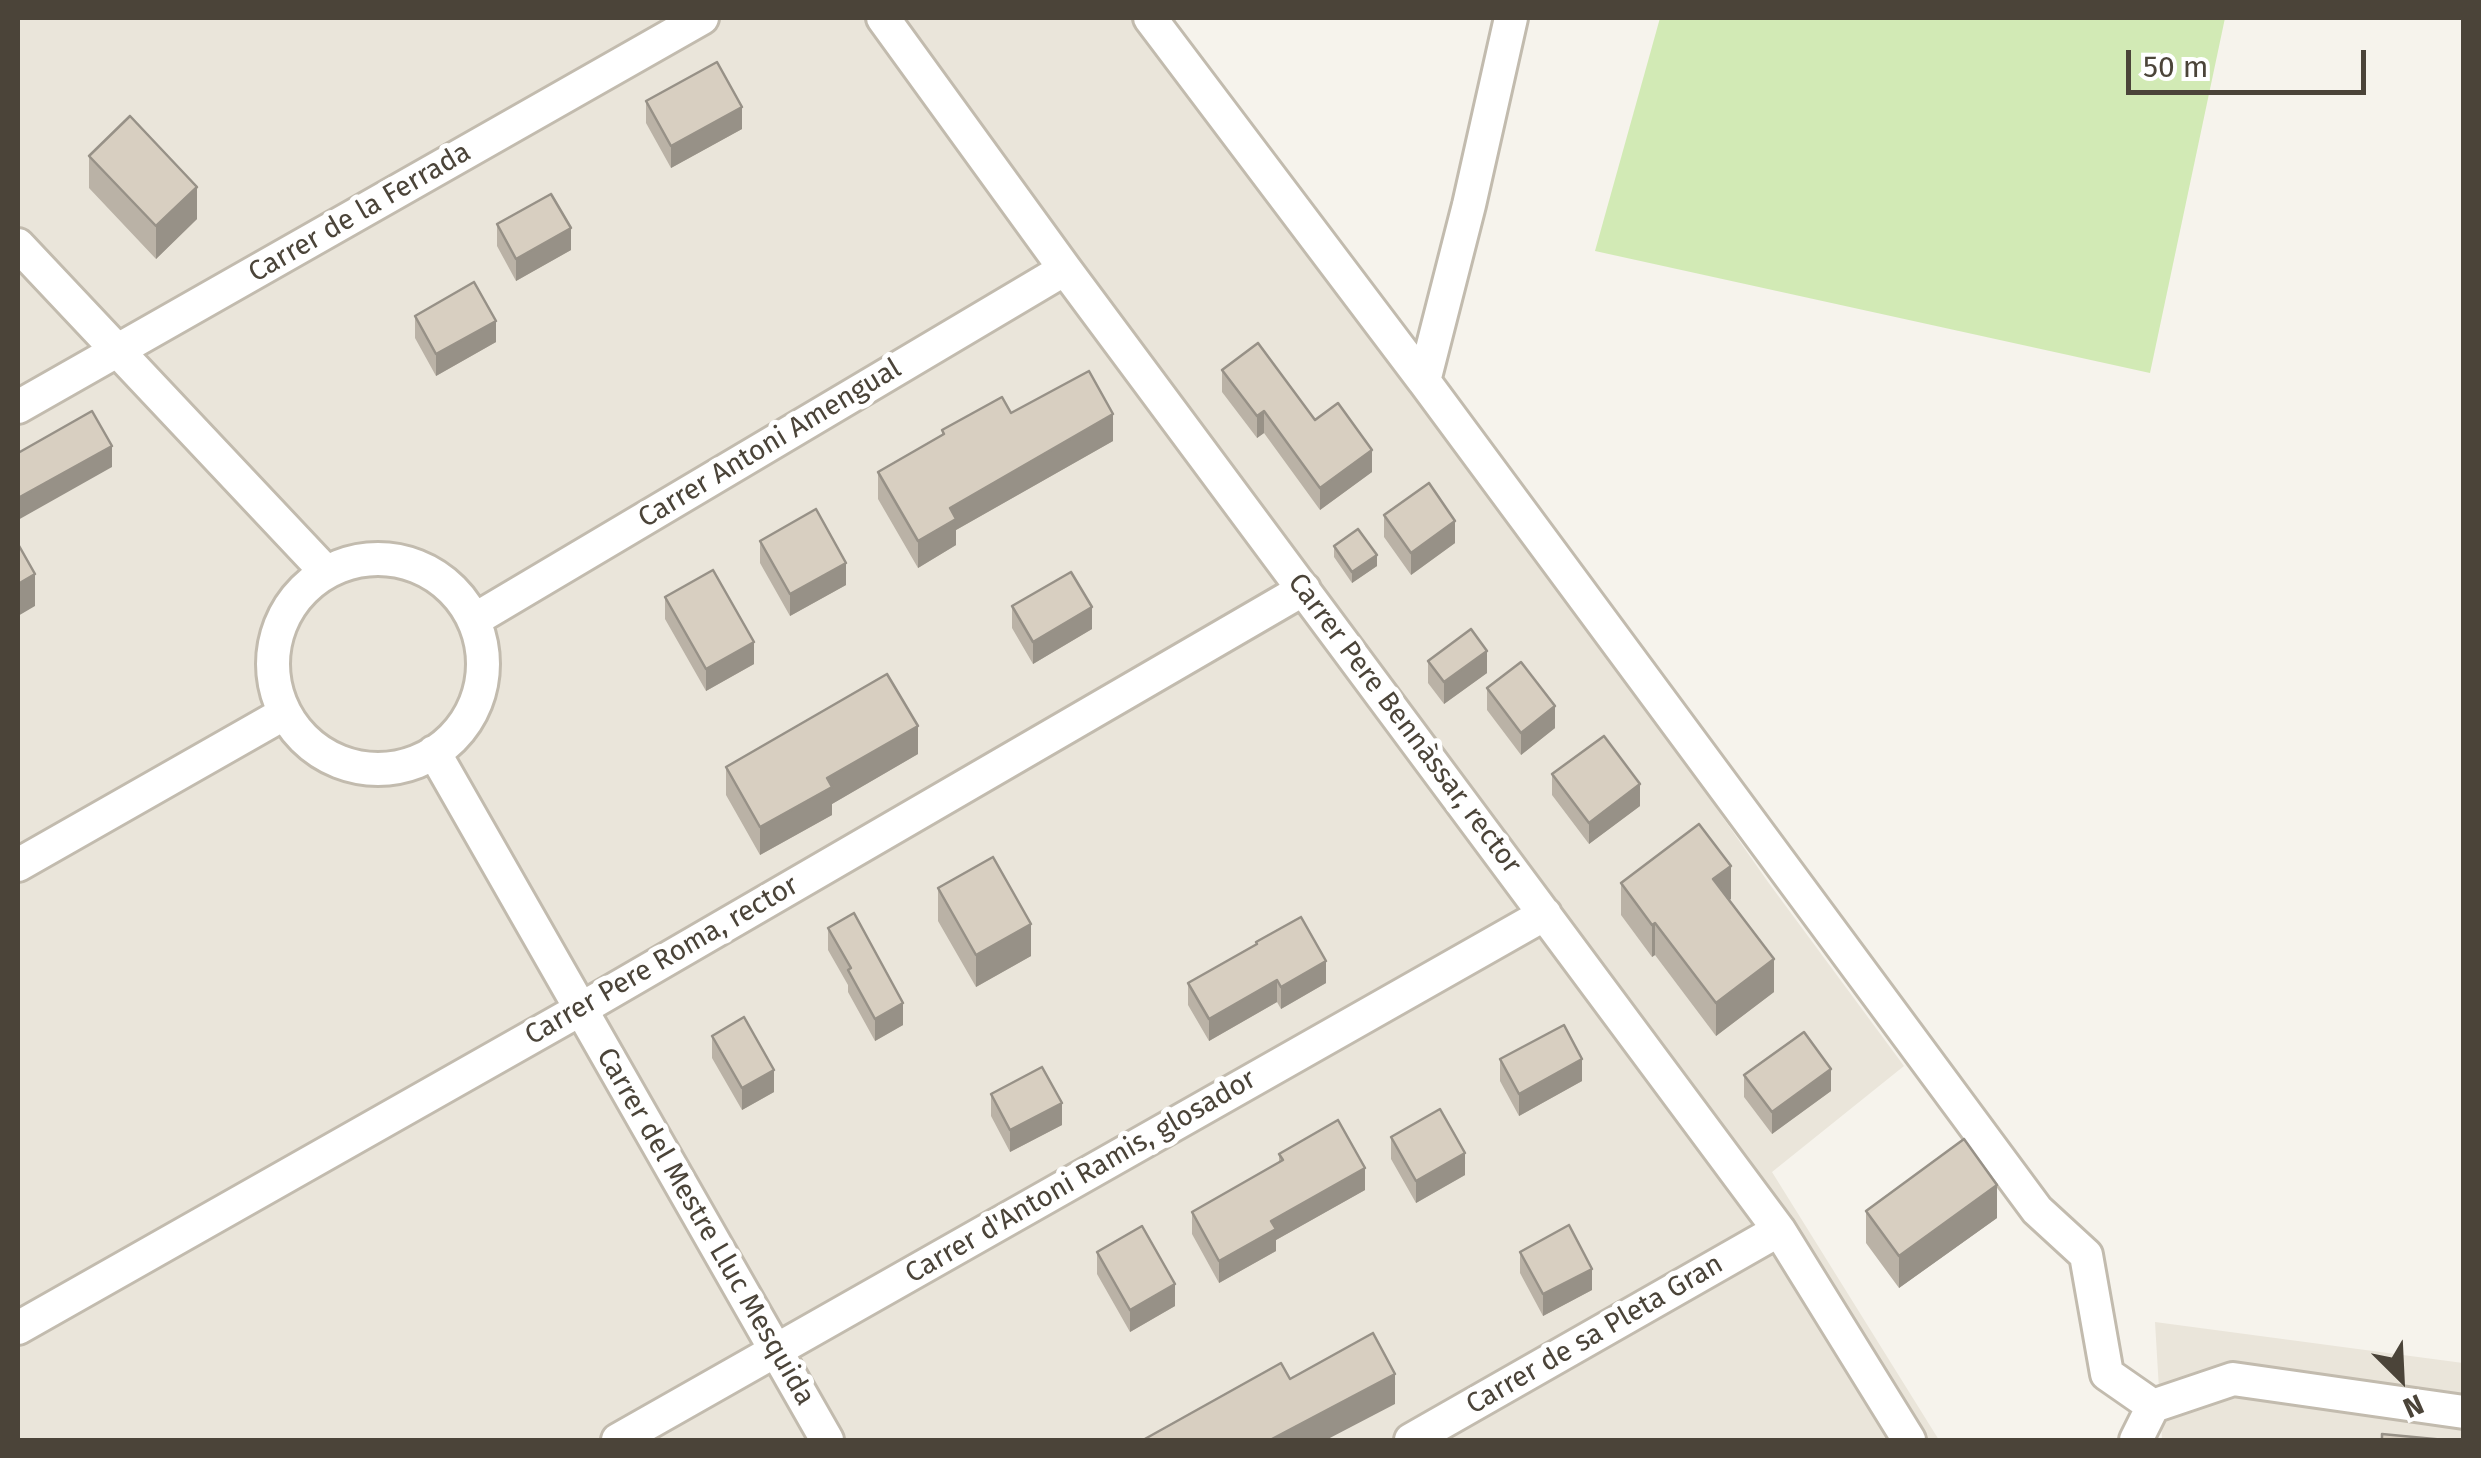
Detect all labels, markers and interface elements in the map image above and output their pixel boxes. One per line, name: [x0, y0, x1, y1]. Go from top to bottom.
scale bar: [2131, 30, 2371, 92]
text: 50 m: [2143, 49, 2208, 85]
street label: Carrer de la Ferrada: [243, 136, 477, 290]
street label: Carrer Antoni Amengual: [633, 352, 907, 536]
street label: Carrer Pere Bennàssar, rector: [1280, 567, 1528, 881]
street label: Carrer Pere Roma, rector: [519, 869, 805, 1053]
street label: Carrer del Mestre Lluc Mesquida: [589, 1042, 821, 1412]
street label: Carrer d'Antoni Ramis, glosador: [900, 1063, 1262, 1291]
street label: Carrer de sa Pleta Gran: [1461, 1248, 1729, 1422]
north arrow: [2351, 1328, 2451, 1428]
text: N: [2398, 1387, 2429, 1425]

